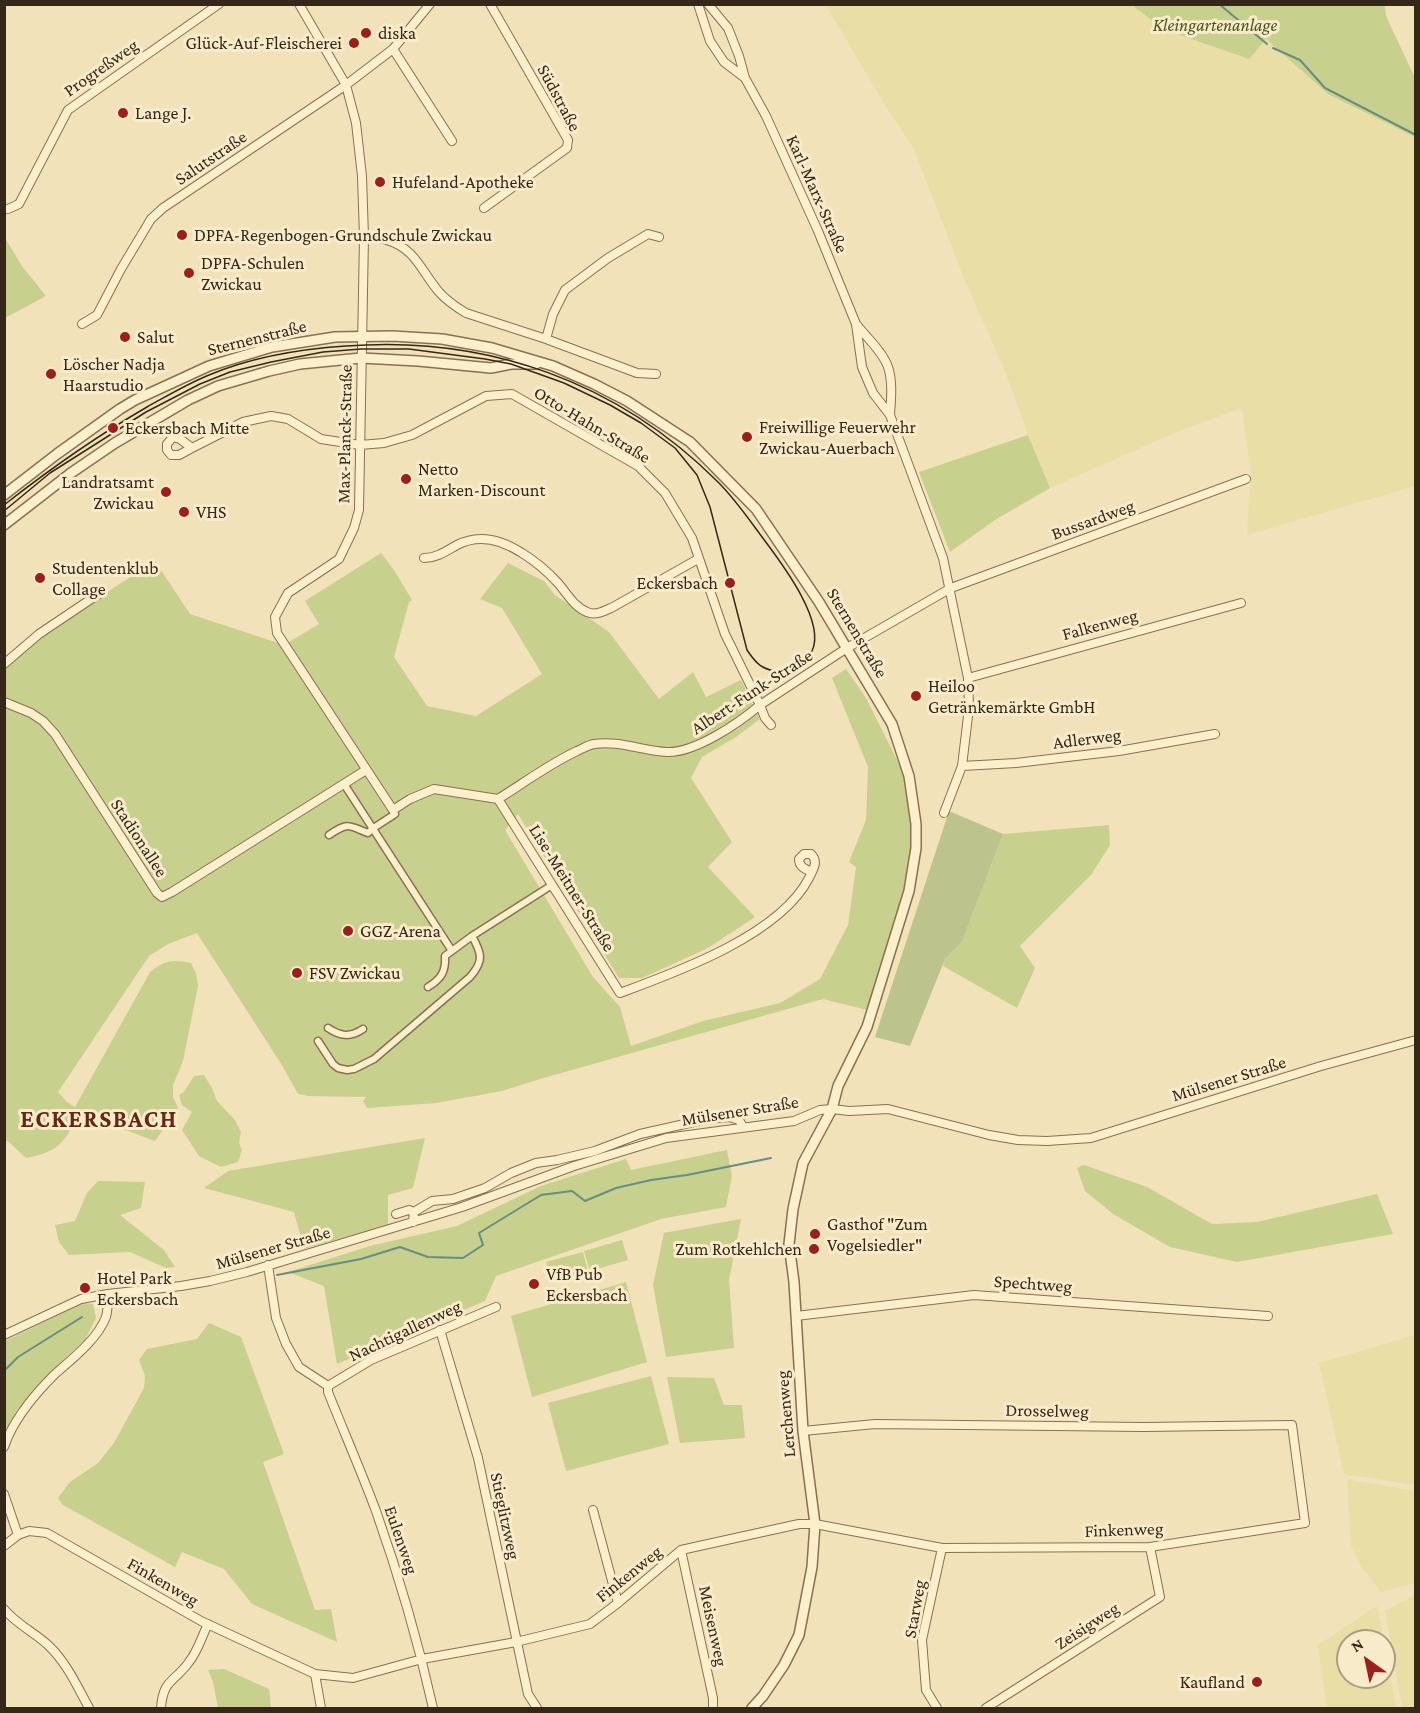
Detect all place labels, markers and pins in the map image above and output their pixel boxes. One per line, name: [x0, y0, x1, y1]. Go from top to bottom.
place label: diska: [378, 22, 416, 44]
marker: diska: [359, 26, 373, 40]
place label: Glück-Auf-Fleischerei: [186, 32, 342, 54]
marker: Glück-Auf-Fleischerei: [347, 36, 361, 50]
place label: Lange J.: [135, 102, 191, 124]
marker: Lange J.: [116, 106, 130, 120]
place label: Hufeland-Apotheke: [392, 171, 534, 193]
marker: Hufeland-Apotheke: [373, 175, 387, 189]
place label: DPFA-Regenbogen-Grundschule Zwickau: [194, 224, 492, 246]
marker: DPFA-Regenbogen-Grundschule Zwickau: [175, 228, 189, 242]
place label: DPFA-Schulen Zwickau: [201, 252, 304, 294]
marker: DPFA-Schulen Zwickau: [182, 266, 196, 280]
place label: Salut: [137, 326, 174, 348]
marker: Salut: [118, 330, 132, 344]
place label: Löscher Nadja Haarstudio: [63, 353, 165, 395]
marker: Löscher Nadja Haarstudio: [44, 367, 58, 381]
place label: Freiwillige Feuerwehr Zwickau-Auerbach: [759, 416, 916, 458]
place label: Eckersbach Mitte: [125, 417, 249, 439]
marker: Eckersbach Mitte: [106, 421, 120, 435]
marker: Freiwillige Feuerwehr Zwickau-Auerbach: [740, 430, 754, 444]
place label: Netto Marken-Discount: [418, 458, 545, 500]
place label: Landratsamt Zwickau: [62, 471, 154, 514]
marker: Netto Marken-Discount: [399, 472, 413, 486]
marker: Landratsamt Zwickau: [159, 485, 173, 499]
place label: VHS: [196, 501, 227, 523]
marker: VHS: [177, 505, 191, 519]
place label: Studentenklub Collage: [52, 557, 159, 600]
marker: Studentenklub Collage: [33, 571, 47, 585]
place label: Eckersbach: [637, 572, 718, 594]
marker: Eckersbach: [723, 576, 737, 590]
place label: Heiloo Getränkemärkte GmbH: [928, 675, 1095, 718]
marker: Heiloo Getränkemärkte GmbH: [909, 689, 923, 703]
place label: GGZ-Arena: [360, 920, 441, 942]
marker: GGZ-Arena: [341, 924, 355, 938]
place label: FSV Zwickau: [309, 962, 401, 984]
marker: FSV Zwickau: [290, 966, 304, 980]
place label: Gasthof "Zum Vogelsiedler": [827, 1213, 928, 1256]
marker: Gasthof "Zum Vogelsiedler": [808, 1227, 822, 1241]
place label: Zum Rotkehlchen: [675, 1238, 802, 1260]
marker: Zum Rotkehlchen: [807, 1242, 821, 1256]
place label: VfB Pub Eckersbach: [546, 1263, 627, 1306]
place label: Hotel Park Eckersbach: [97, 1267, 178, 1310]
marker: VfB Pub Eckersbach: [527, 1277, 541, 1291]
marker: Hotel Park Eckersbach: [78, 1281, 92, 1295]
place label: Kaufland: [1180, 1671, 1245, 1693]
marker: Kaufland: [1250, 1675, 1264, 1689]

